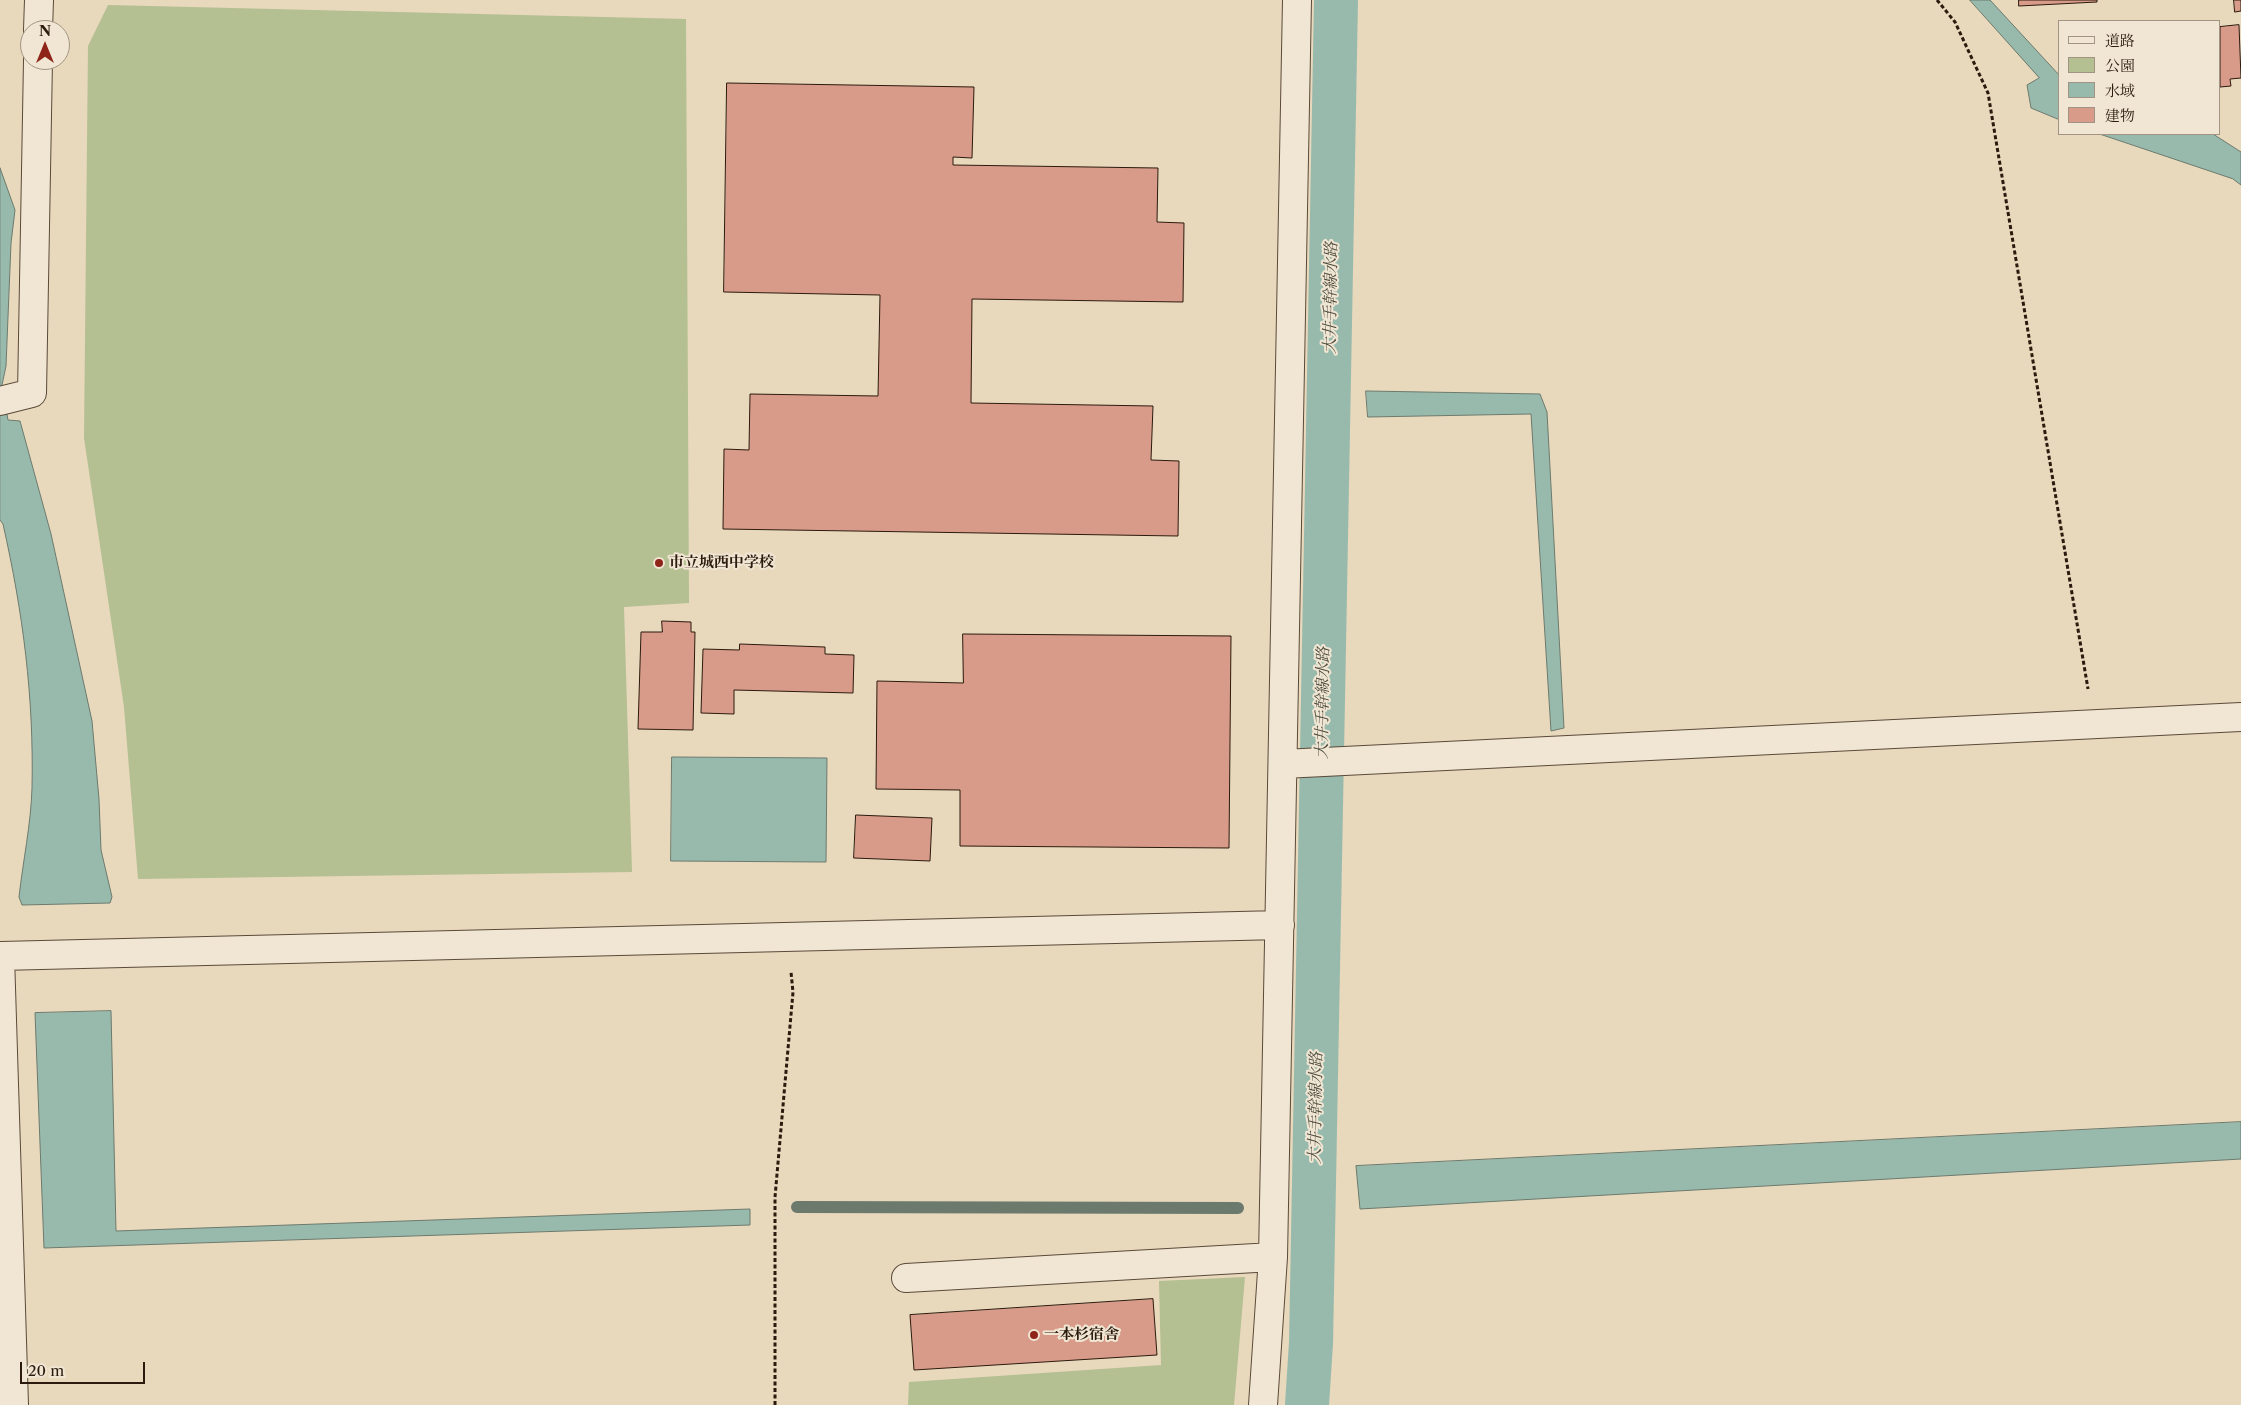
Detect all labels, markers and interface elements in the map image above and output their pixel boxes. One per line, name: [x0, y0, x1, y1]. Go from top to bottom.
north arrow: [20, 20, 70, 70]
legend: [2058, 20, 2221, 135]
text: N: [39, 22, 51, 40]
text: 道路: [2105, 31, 2135, 50]
text: 公園: [2105, 56, 2135, 75]
text: 水域: [2105, 81, 2135, 100]
text: 建物: [2105, 106, 2135, 125]
water label: 大井手幹線水路: [1320, 242, 1342, 354]
place label: 市立城西中学校: [669, 554, 774, 572]
marker: 市立城西中学校: [653, 557, 665, 569]
water label: 大井手幹線水路: [1312, 647, 1334, 759]
water label: 大井手幹線水路: [1305, 1052, 1327, 1164]
place label: 一本杉宿舎: [1044, 1326, 1119, 1344]
marker: 一本杉宿舎: [1028, 1329, 1040, 1341]
scale bar: [22, 1352, 148, 1384]
text: 20 m: [28, 1361, 64, 1380]

